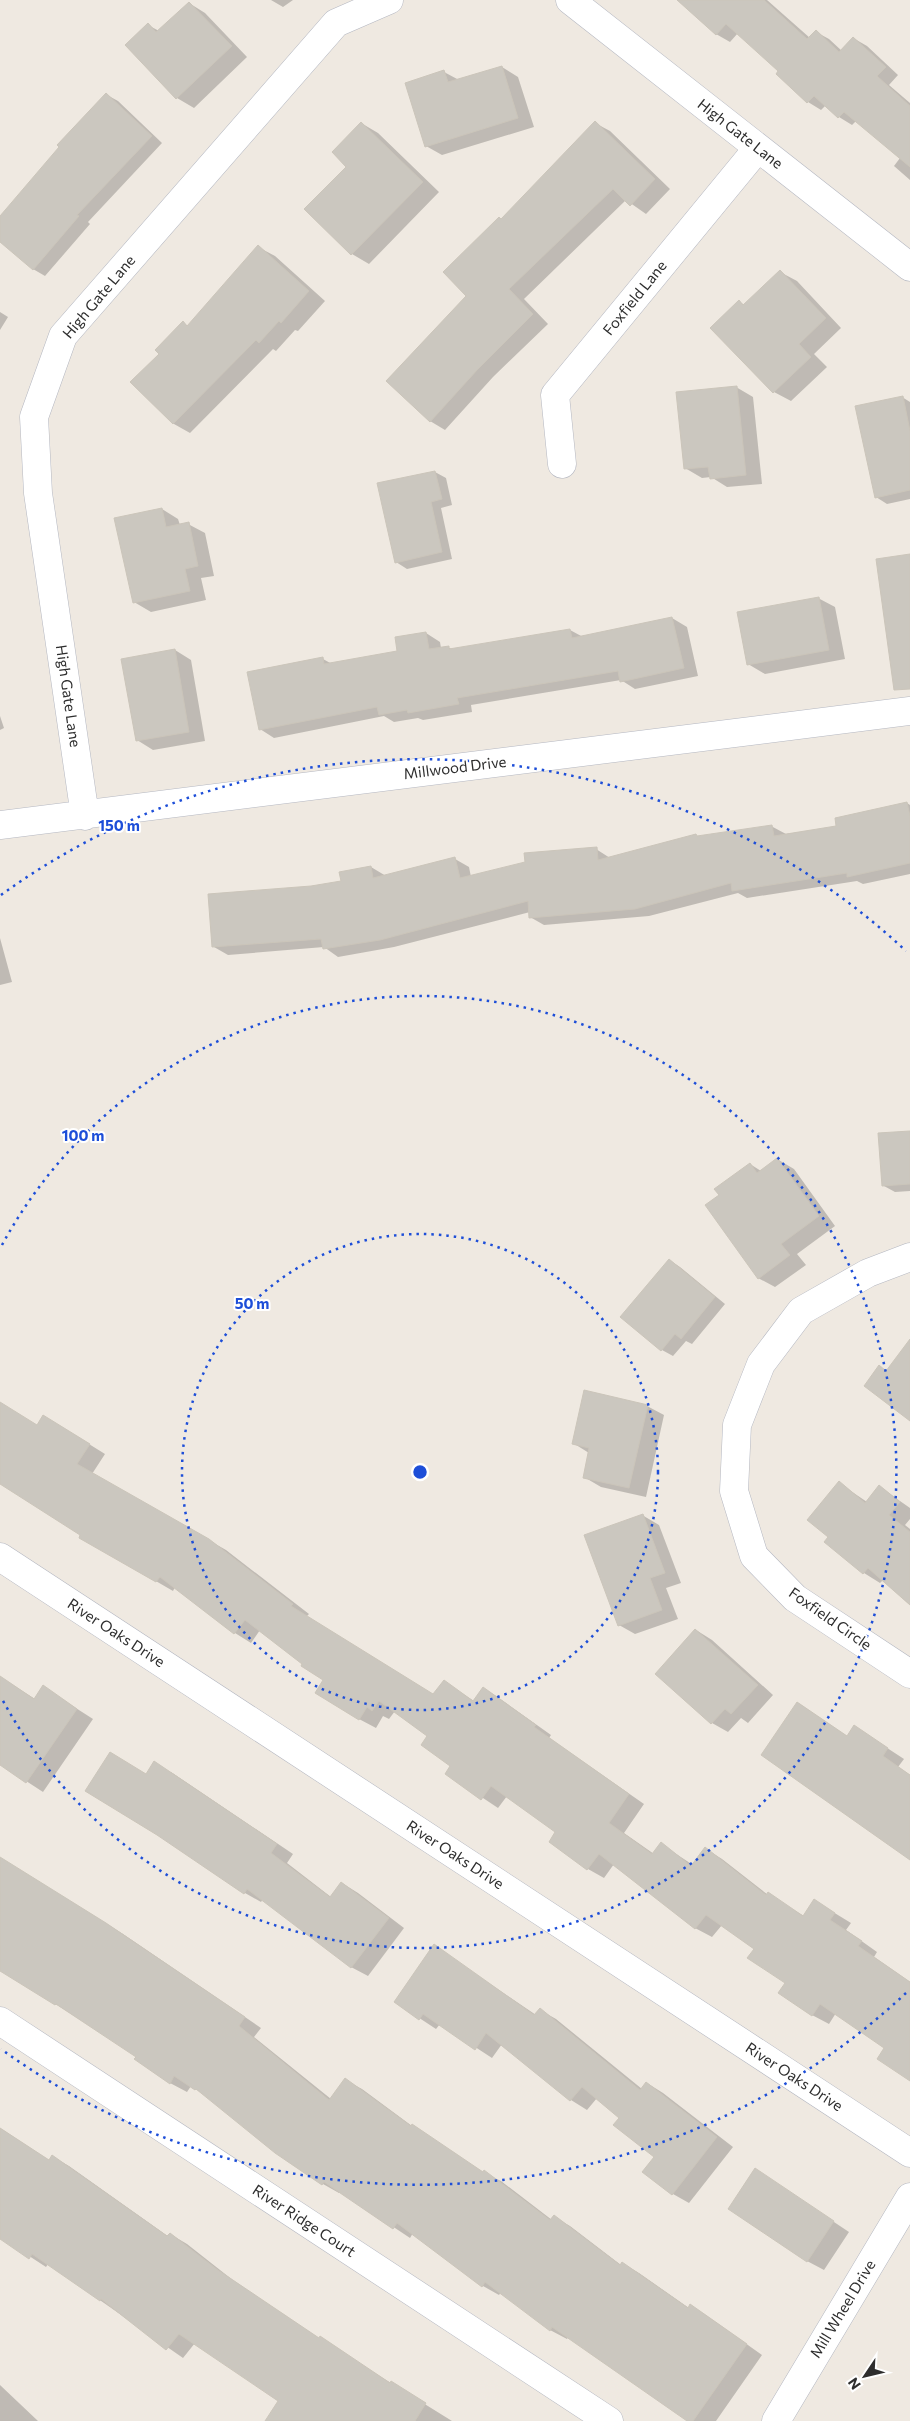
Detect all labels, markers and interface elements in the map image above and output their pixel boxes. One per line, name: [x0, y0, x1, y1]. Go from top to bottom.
street label: High Gate Lane: [694, 94, 787, 172]
street label: High Gate Lane: [58, 251, 138, 342]
street label: Foxfield Lane: [599, 256, 670, 338]
street label: High Gate Lane: [53, 643, 85, 748]
street label: Millwood Drive: [403, 752, 507, 782]
text: 150 m: [98, 816, 140, 834]
text: 100 m: [62, 1126, 104, 1144]
text: 50 m: [235, 1294, 269, 1312]
centre of rings: [411, 1463, 429, 1481]
street label: Foxfield Circle: [786, 1583, 876, 1653]
street label: River Oaks Drive: [65, 1594, 169, 1670]
street label: River Oaks Drive: [404, 1816, 508, 1892]
street label: River Oaks Drive: [743, 2038, 847, 2114]
street label: River Ridge Court: [250, 2180, 359, 2260]
street label: Mill Wheel Drive: [806, 2256, 879, 2361]
north arrow: [840, 2351, 890, 2401]
text: N: [844, 2375, 864, 2393]

